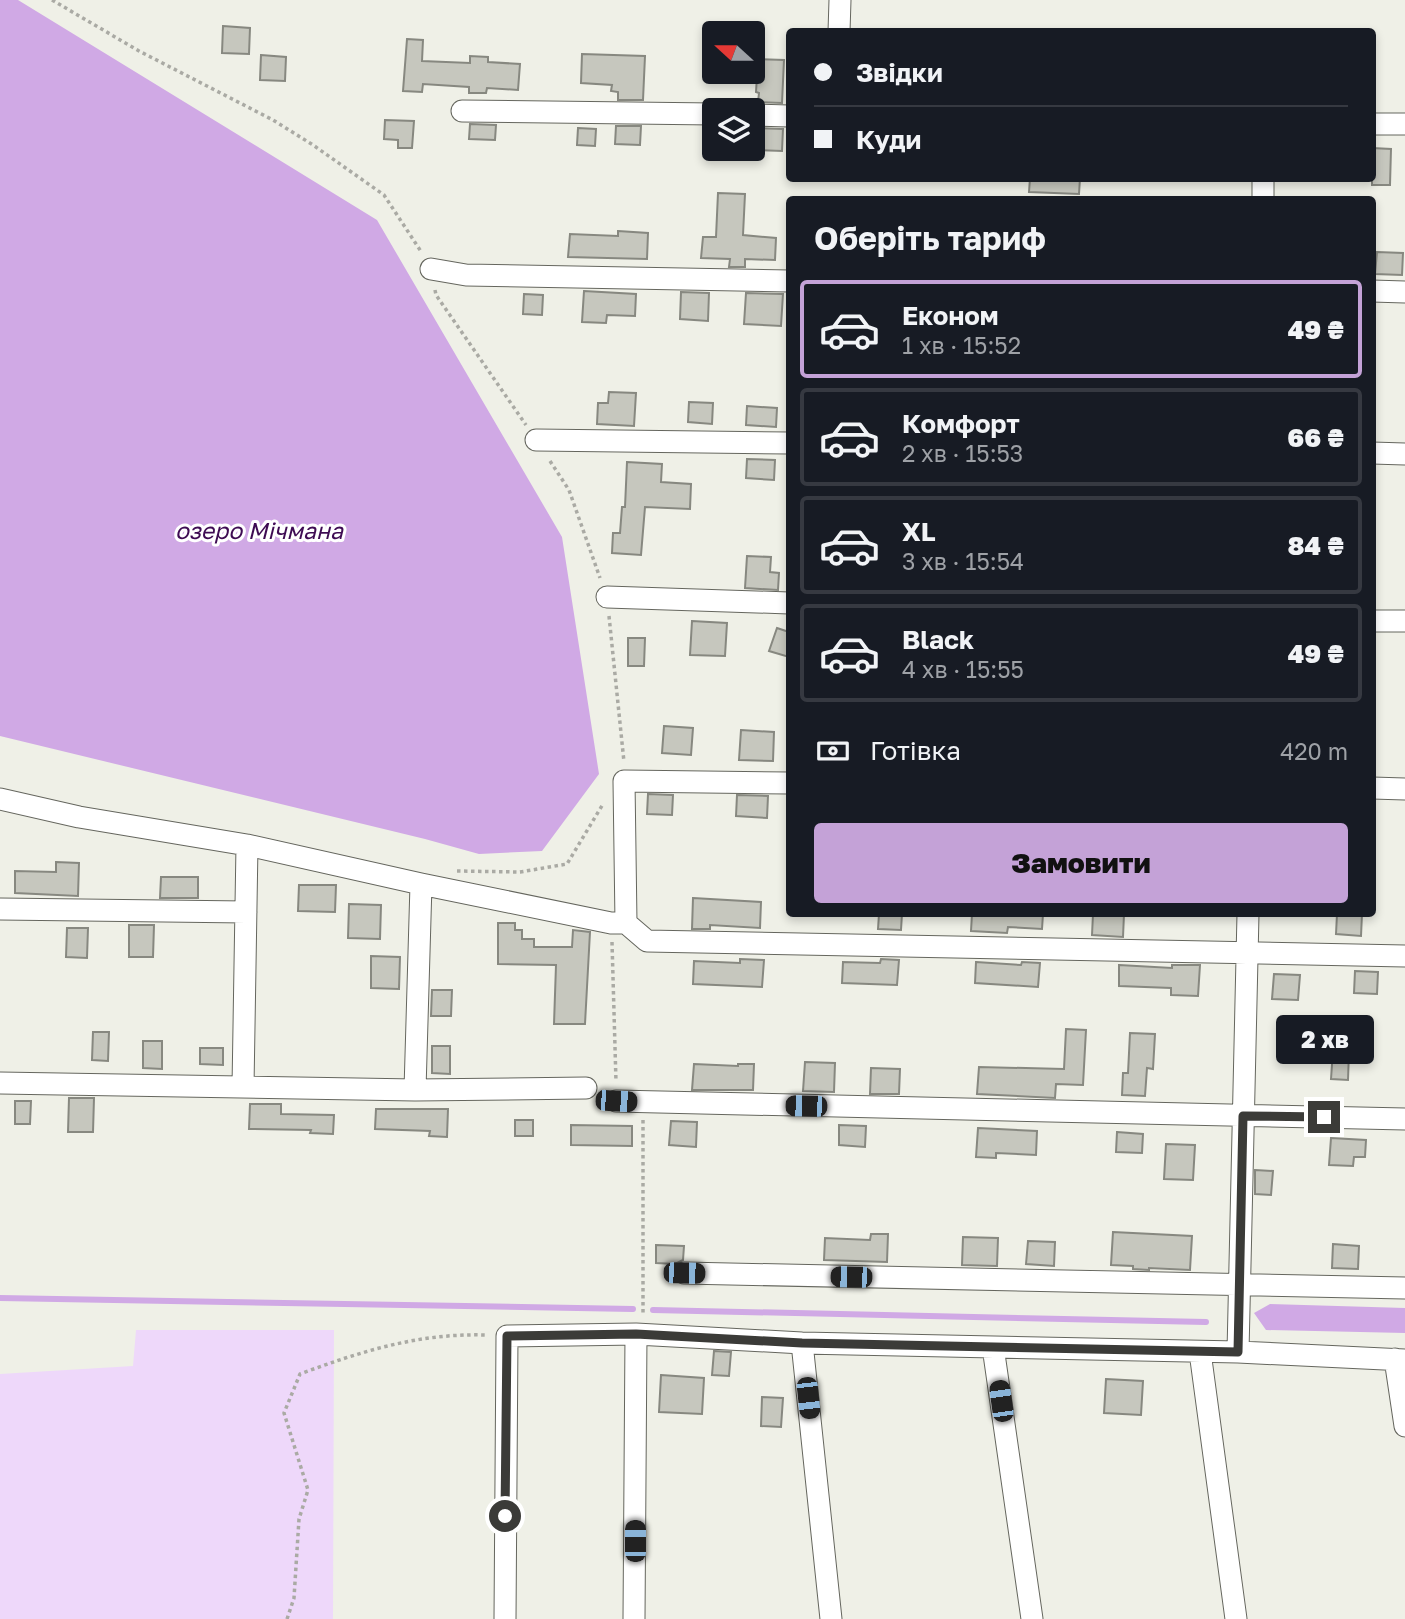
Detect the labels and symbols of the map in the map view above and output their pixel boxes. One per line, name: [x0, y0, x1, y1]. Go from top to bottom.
north arrow: [702, 21, 765, 84]
water label: озеро Мічмана: [175, 516, 344, 544]
callout: 2 хв: [1275, 1016, 1373, 1064]
car: [595, 1089, 638, 1113]
car: [785, 1095, 828, 1117]
route end: [1308, 1101, 1340, 1133]
car: [663, 1262, 706, 1284]
car: [830, 1266, 873, 1288]
car: [796, 1376, 821, 1420]
car: [988, 1379, 1015, 1423]
route start: [489, 1500, 521, 1532]
car: [625, 1520, 646, 1562]

